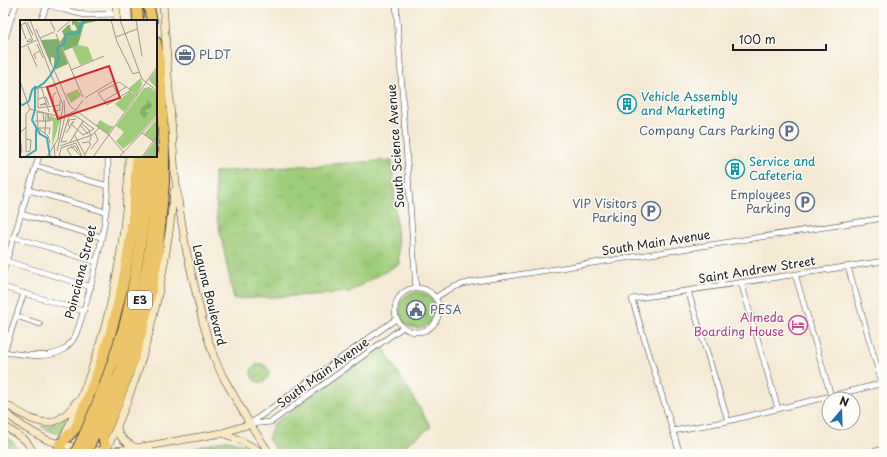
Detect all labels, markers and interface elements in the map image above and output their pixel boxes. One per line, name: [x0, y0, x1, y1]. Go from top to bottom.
inset map: [20, 20, 157, 157]
scale bar: [733, 26, 826, 52]
text: 100 m: [739, 30, 776, 48]
office icon: PLDT: [174, 44, 196, 66]
place label: PLDT: [199, 45, 232, 63]
street label: South Science Avenue: [382, 83, 408, 209]
place label: Vehicle Assembly and Marketing: [641, 87, 738, 119]
building icon: Vehicle Assembly and Marketing: [616, 93, 638, 115]
parking icon: Company Cars Parking: [778, 120, 800, 142]
place label: Company Cars Parking: [639, 121, 775, 139]
place label: Service and Cafeteria: [749, 152, 816, 184]
building icon: Service and Cafeteria: [724, 158, 746, 180]
place label: Employees Parking: [730, 185, 792, 217]
parking icon: Employees Parking: [794, 191, 816, 213]
place label: VIP Visitors Parking: [572, 194, 638, 226]
parking icon: VIP Visitors Parking: [640, 200, 662, 222]
street label: Poinciana Street: [60, 223, 100, 321]
street label: South Main Avenue: [600, 224, 712, 259]
street label: Laguna Boulevard: [189, 242, 231, 348]
street label: Saint Andrew Street: [697, 251, 817, 287]
road number: E3: [128, 291, 152, 309]
public building icon: PESA: [405, 299, 427, 321]
place label: PESA: [430, 300, 462, 318]
place label: Almeda Boarding House: [693, 308, 785, 340]
hotel icon: Almeda Boarding House: [787, 314, 809, 336]
street label: South Main Avenue: [273, 332, 372, 412]
north arrow: [821, 391, 861, 431]
text: N: [838, 392, 852, 411]

